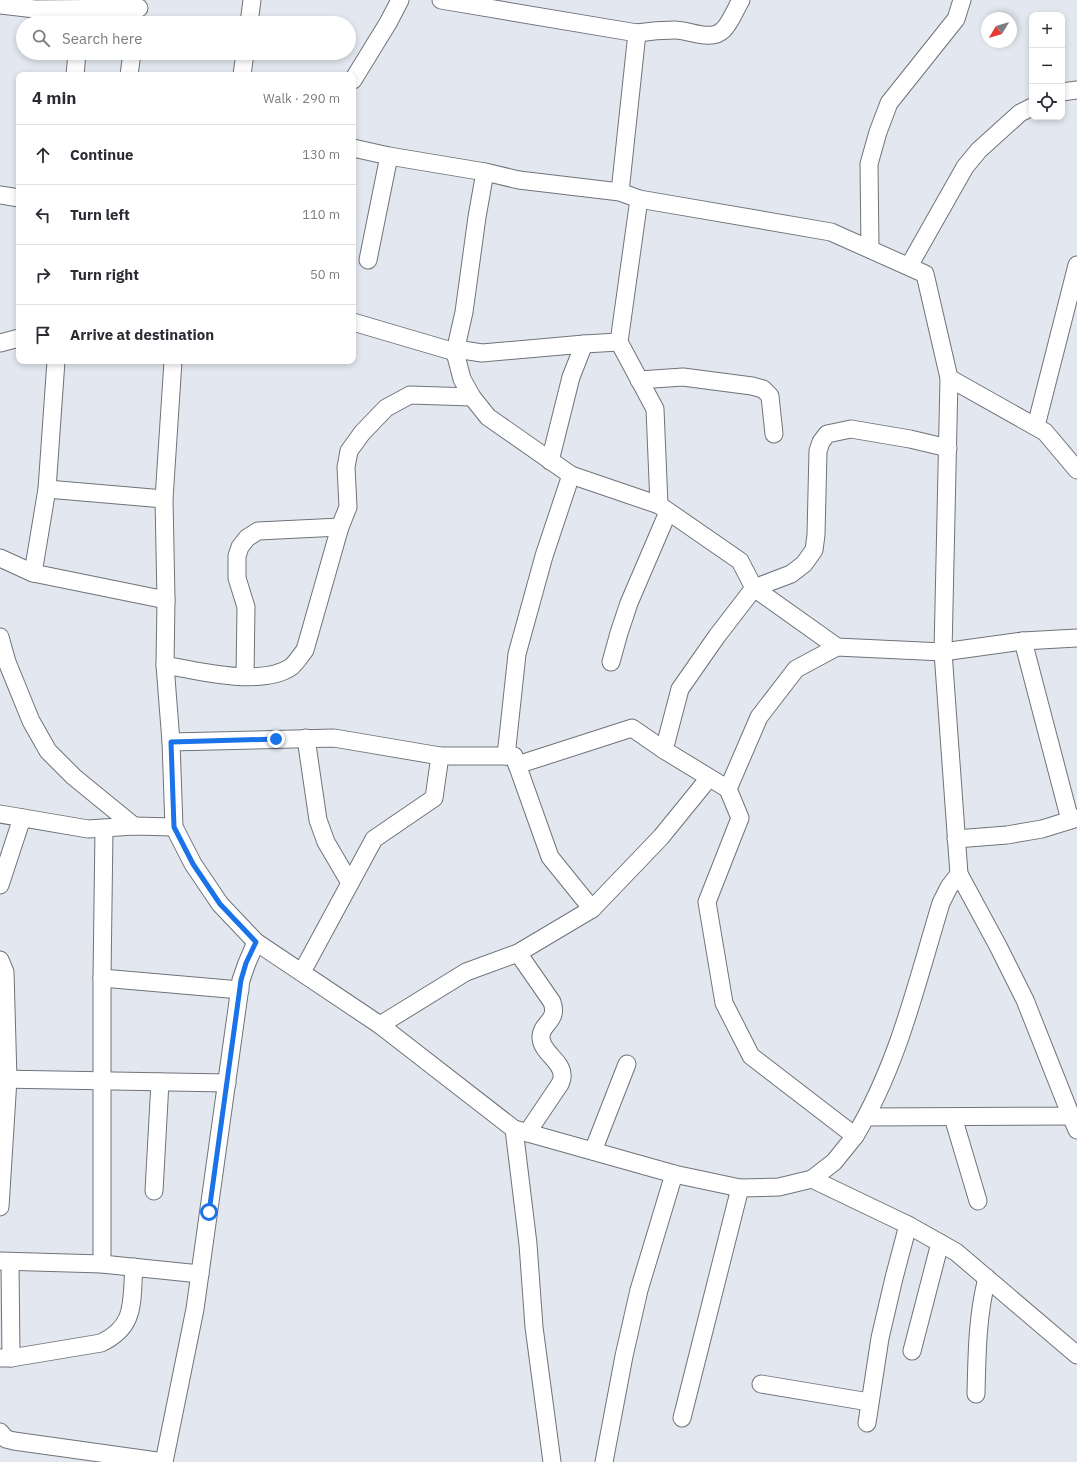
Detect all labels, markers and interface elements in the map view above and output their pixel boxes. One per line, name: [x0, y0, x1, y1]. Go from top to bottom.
north arrow: [981, 12, 1017, 48]
map controls: [1029, 12, 1065, 120]
button: +: [1029, 12, 1065, 48]
search box: [16, 16, 356, 60]
icon: search: [30, 27, 52, 49]
text: Search here: [62, 29, 142, 48]
button: −: [1029, 48, 1065, 84]
button: locate: [1029, 84, 1065, 120]
text: 4 min: [32, 87, 76, 109]
text: Walk · 290 m: [263, 90, 340, 107]
icon: ahead: [32, 144, 54, 166]
text: Continue: [70, 145, 134, 164]
text: 130 m: [302, 146, 340, 163]
icon: left: [32, 204, 54, 226]
text: Turn left: [70, 205, 130, 224]
text: 110 m: [302, 206, 340, 223]
icon: right: [32, 264, 54, 286]
text: Turn right: [70, 265, 139, 284]
text: 50 m: [310, 266, 340, 283]
icon: arrive: [32, 324, 54, 346]
text: Arrive at destination: [70, 325, 214, 344]
route end: [267, 730, 285, 748]
route start: [200, 1203, 218, 1221]

